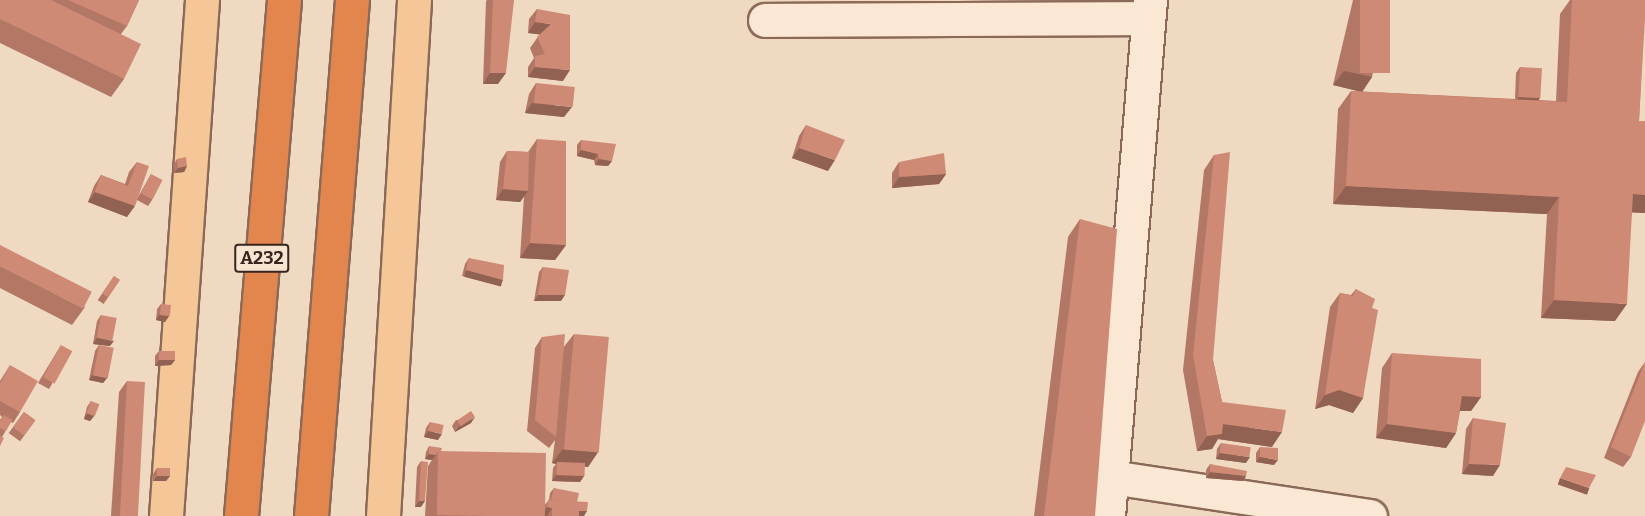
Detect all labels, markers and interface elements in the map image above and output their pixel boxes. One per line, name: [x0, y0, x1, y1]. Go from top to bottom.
road number: A232: [234, 243, 290, 273]

